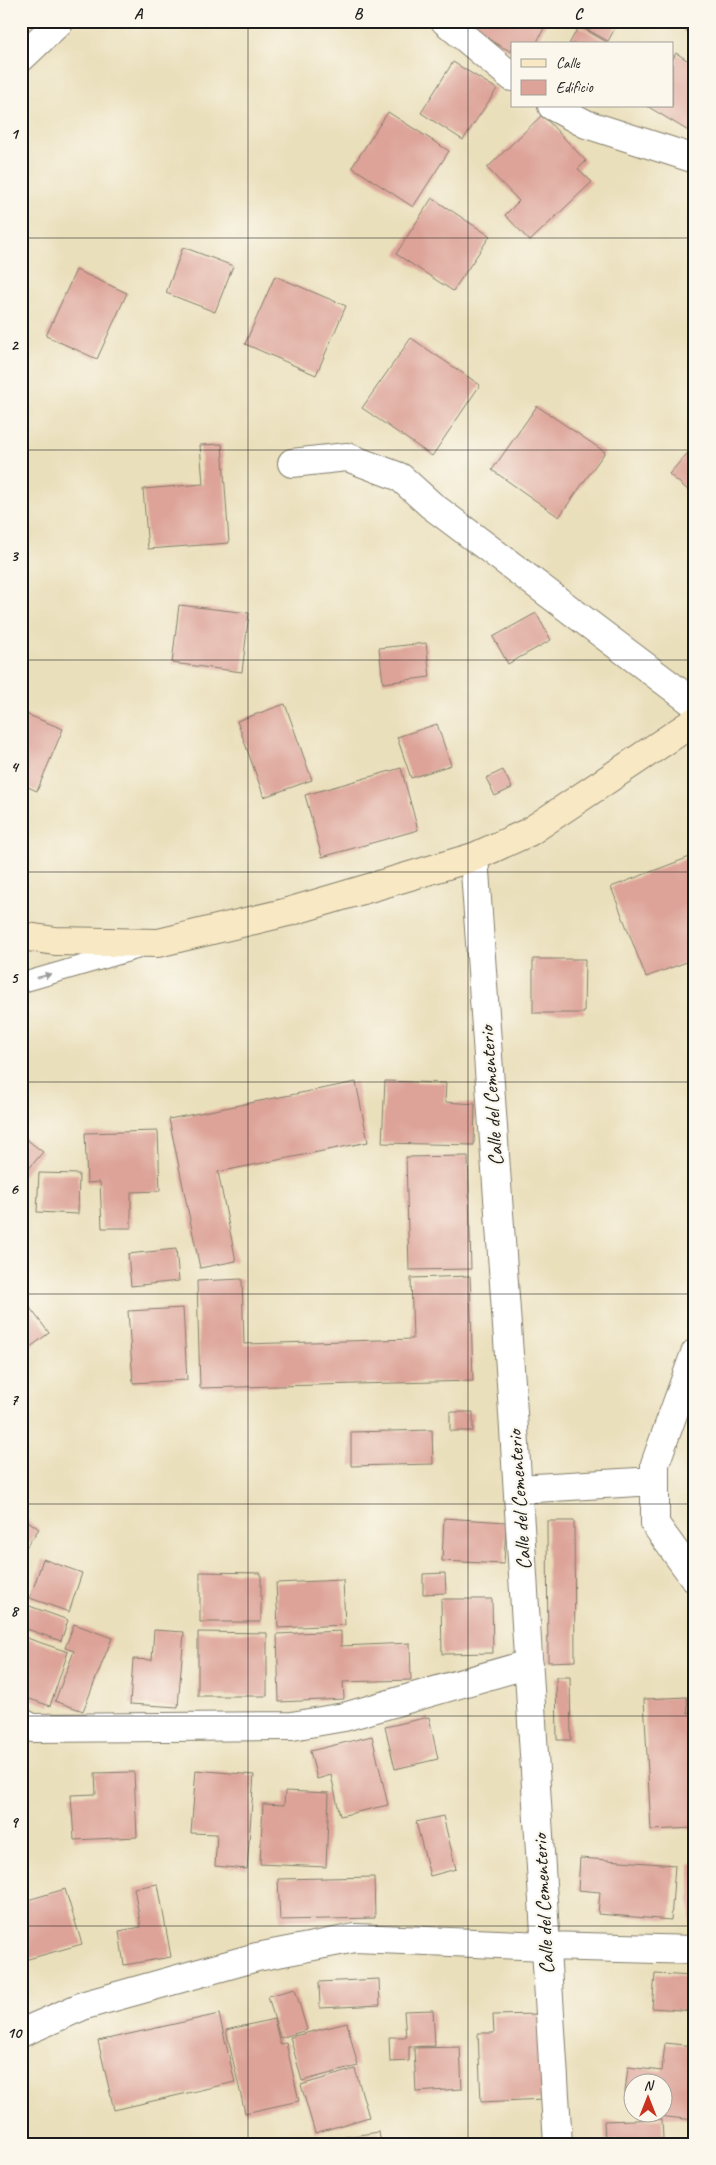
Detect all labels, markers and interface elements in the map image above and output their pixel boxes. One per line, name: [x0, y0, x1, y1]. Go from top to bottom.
text: A: [134, 4, 144, 24]
text: B: [354, 4, 364, 24]
text: C: [574, 4, 584, 24]
legend: [511, 42, 674, 108]
text: Calle: [556, 54, 581, 73]
text: Edificio: [556, 78, 594, 97]
text: 1: [10, 124, 19, 144]
text: 2: [10, 335, 19, 355]
text: 3: [10, 546, 19, 566]
text: 4: [10, 757, 19, 777]
text: 5: [11, 968, 20, 988]
one-way arrow: [37, 972, 52, 980]
street label: Calle del Cementerio: [473, 1023, 509, 1167]
text: 6: [10, 1179, 19, 1199]
text: 7: [10, 1390, 19, 1410]
street label: Calle del Cementerio: [501, 1427, 537, 1571]
text: 8: [10, 1601, 19, 1621]
text: 9: [10, 1812, 19, 1832]
street label: Calle del Cementerio: [526, 1831, 560, 1975]
text: 10: [7, 2023, 23, 2043]
north arrow: [624, 2072, 674, 2122]
text: N: [644, 2077, 655, 2094]

